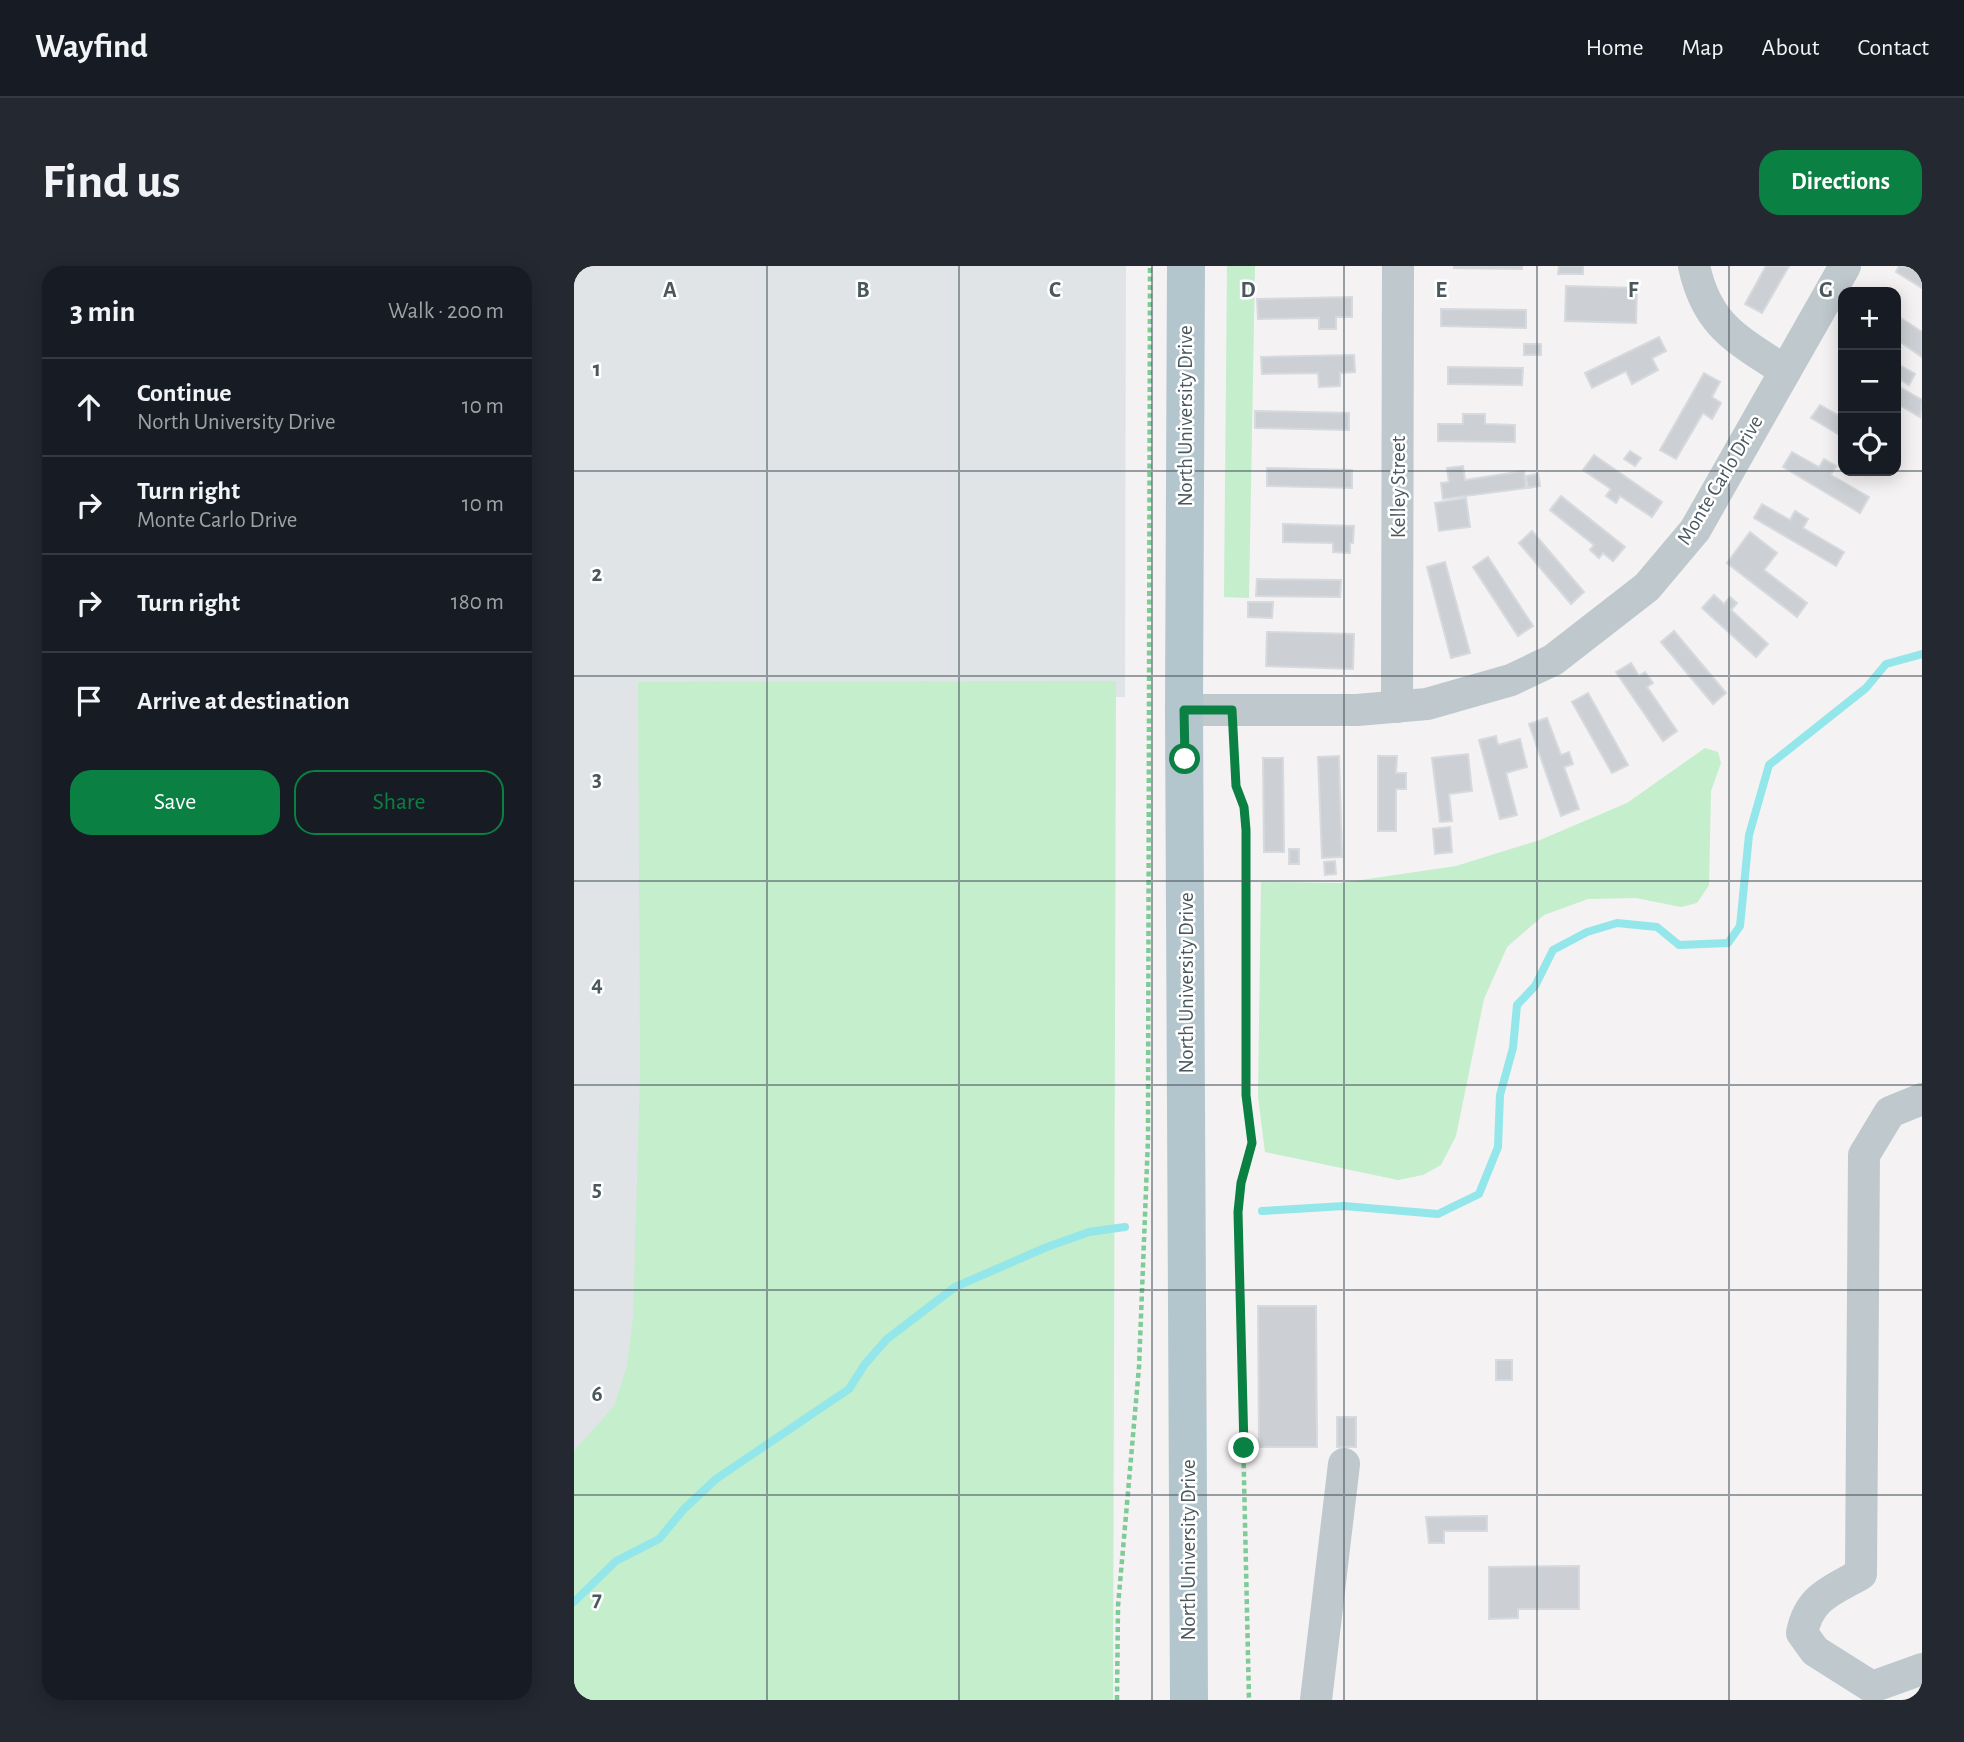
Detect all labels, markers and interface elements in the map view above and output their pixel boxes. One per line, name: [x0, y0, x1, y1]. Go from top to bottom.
text: Wayfind: [35, 31, 148, 64]
text: Home: [1586, 36, 1644, 60]
text: Map: [1682, 36, 1724, 60]
text: About: [1762, 36, 1819, 60]
text: Contact: [1857, 36, 1929, 60]
button: Directions: [1759, 150, 1922, 215]
text: Find us: [42, 158, 181, 207]
text: A: [663, 279, 677, 302]
text: B: [856, 279, 870, 302]
text: C: [1049, 279, 1061, 302]
text: D: [1240, 279, 1256, 302]
text: E: [1435, 279, 1447, 302]
text: F: [1628, 279, 1639, 302]
text: G: [1819, 279, 1833, 302]
map controls: [1838, 287, 1901, 476]
button: +: [1838, 287, 1901, 350]
text: 3 min: [70, 297, 135, 327]
text: Walk · 200 m: [388, 300, 504, 323]
street label: North University Drive: [1175, 325, 1196, 507]
button: −: [1838, 350, 1901, 413]
text: 1: [593, 358, 601, 381]
text: Continue: [137, 380, 232, 406]
icon: ahead: [70, 388, 108, 426]
text: 10 m: [462, 395, 504, 418]
text: North University Drive: [137, 411, 336, 434]
street label: Monte Carlo Drive: [1673, 412, 1767, 548]
button: locate: [1838, 413, 1901, 476]
street label: Kelley Street: [1388, 435, 1409, 538]
text: Turn right: [137, 478, 240, 504]
icon: right: [70, 486, 108, 524]
text: 10 m: [462, 493, 504, 516]
text: Monte Carlo Drive: [137, 509, 297, 532]
text: 2: [592, 563, 603, 586]
icon: right: [70, 584, 108, 622]
text: Turn right: [137, 590, 240, 616]
text: 180 m: [451, 591, 504, 614]
icon: arrive: [70, 682, 108, 720]
text: Arrive at destination: [137, 688, 350, 714]
route start: [1169, 743, 1200, 774]
text: 3: [592, 768, 602, 791]
button: Save: [70, 770, 280, 835]
button: Share: [294, 770, 504, 835]
street label: North University Drive: [1176, 892, 1197, 1074]
text: 4: [591, 973, 603, 996]
text: 5: [592, 1178, 602, 1201]
text: 6: [591, 1383, 603, 1406]
route end: [1228, 1432, 1259, 1463]
street label: North University Drive: [1178, 1459, 1199, 1641]
text: 7: [592, 1588, 602, 1611]

